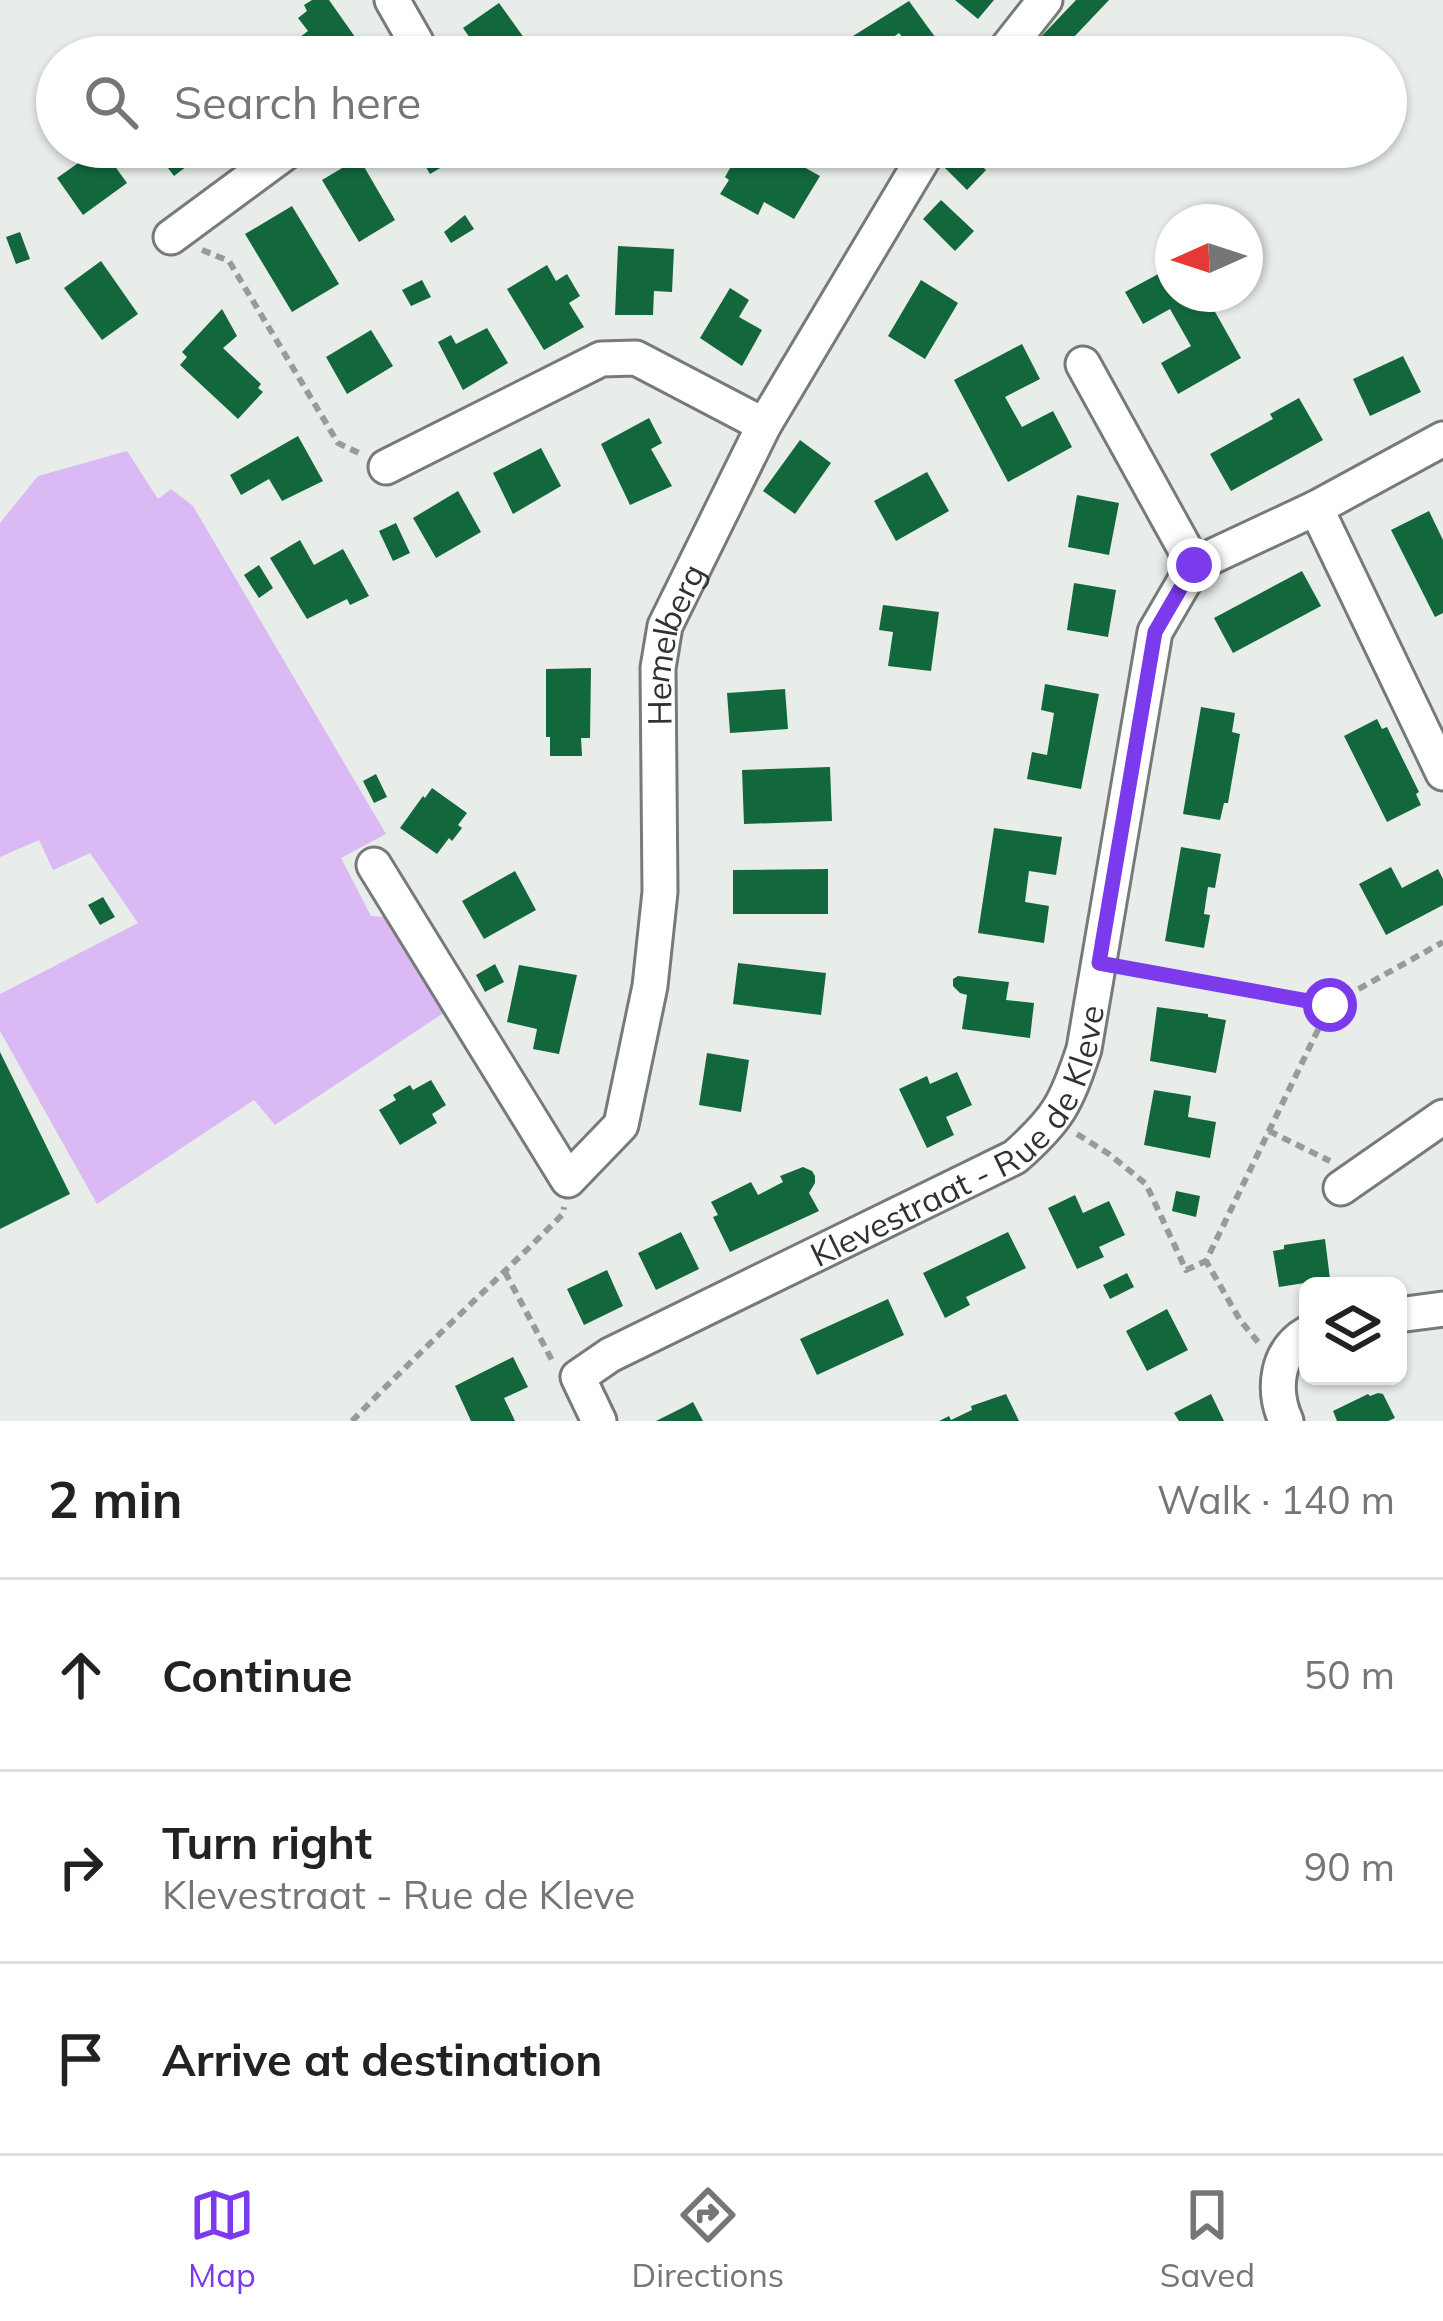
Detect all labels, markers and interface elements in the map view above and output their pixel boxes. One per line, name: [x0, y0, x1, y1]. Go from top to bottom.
search box: [36, 36, 1407, 168]
icon: search: [78, 69, 144, 135]
text: Search here: [174, 74, 421, 130]
north arrow: [1155, 204, 1263, 312]
route end: [1167, 538, 1221, 592]
street label: Hemelberg: [635, 557, 713, 726]
route start: [1303, 978, 1357, 1032]
street label: Klevestraat - Rue de Kleve: [803, 1002, 1112, 1275]
map controls: [1299, 1277, 1407, 1385]
button: layers: [1299, 1277, 1407, 1385]
text: 2 min: [48, 1467, 183, 1531]
text: Walk · 140 m: [1157, 1475, 1395, 1524]
icon: ahead: [48, 1642, 114, 1708]
text: Continue: [162, 1647, 352, 1703]
text: 50 m: [1304, 1650, 1395, 1699]
text: Turn right: [162, 1814, 372, 1870]
icon: right: [48, 1834, 114, 1900]
text: 90 m: [1304, 1842, 1395, 1891]
text: Klevestraat - Rue de Kleve: [162, 1870, 635, 1919]
icon: arrive: [48, 2026, 114, 2092]
text: Arrive at destination: [162, 2031, 602, 2087]
tab: Map: [188, 2182, 256, 2295]
tab: Directions: [632, 2182, 784, 2295]
tab: Saved: [1160, 2182, 1255, 2295]

